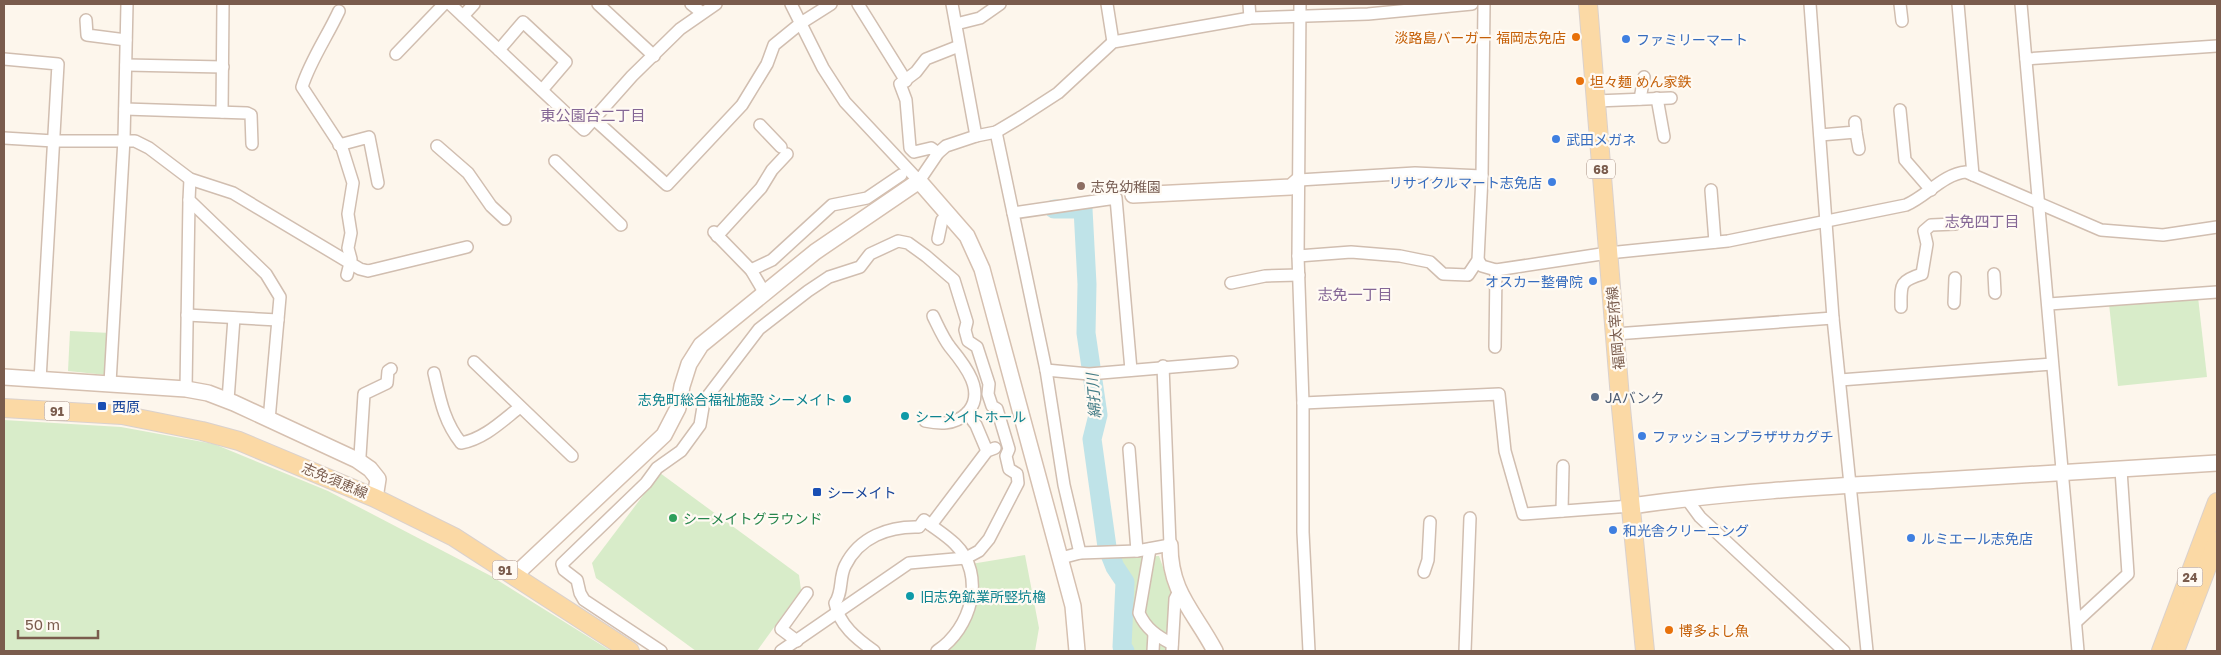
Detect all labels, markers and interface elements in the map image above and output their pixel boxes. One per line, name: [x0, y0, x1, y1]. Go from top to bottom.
place label: 淡路島バーガー 福岡志免店: [1395, 29, 1566, 46]
marker: 淡路島バーガー 福岡志免店: [1570, 31, 1582, 43]
place label: ファミリーマート: [1636, 31, 1748, 48]
marker: ファミリーマート: [1620, 33, 1632, 45]
place label: 坦々麺 めん家鉄: [1590, 73, 1692, 90]
marker: 坦々麺 めん家鉄: [1574, 75, 1586, 87]
district label: 東公園台二丁目: [540, 106, 646, 124]
place label: 武田メガネ: [1566, 131, 1636, 148]
marker: 武田メガネ: [1550, 133, 1562, 145]
road number: 68: [1587, 160, 1615, 178]
place label: リサイクルマート志免店: [1389, 174, 1542, 191]
marker: リサイクルマート志免店: [1546, 176, 1558, 188]
place label: 志免幼稚園: [1091, 178, 1161, 195]
marker: 志免幼稚園: [1075, 180, 1087, 192]
district label: 志免四丁目: [1944, 212, 2020, 230]
place label: オスカー整骨院: [1485, 273, 1583, 290]
marker: オスカー整骨院: [1587, 275, 1599, 287]
district label: 志免一丁目: [1317, 285, 1393, 303]
street label: 福岡太宰府線: [1603, 285, 1627, 371]
water label: 綿打川: [1082, 371, 1104, 419]
place label: JAバンク: [1605, 389, 1664, 406]
place label: 志免町総合福祉施設 シーメイト: [638, 391, 837, 408]
marker: JAバンク: [1589, 391, 1601, 403]
marker: 志免町総合福祉施設 シーメイト: [841, 393, 853, 405]
place label: 西原: [112, 398, 140, 415]
marker: 西原: [96, 400, 108, 412]
road number: 91: [44, 402, 70, 421]
place label: シーメイトホール: [915, 408, 1026, 425]
marker: シーメイトホール: [899, 410, 911, 422]
place label: ファッションプラザサカグチ: [1652, 428, 1834, 445]
marker: ファッションプラザサカグチ: [1636, 430, 1648, 442]
street label: 志免須恵線: [299, 459, 371, 501]
place label: シーメイト: [827, 484, 896, 501]
marker: シーメイト: [811, 486, 823, 498]
place label: シーメイトグラウンド: [683, 510, 822, 527]
marker: シーメイトグラウンド: [667, 512, 679, 524]
place label: 和光舎クリーニング: [1623, 522, 1749, 539]
marker: 和光舎クリーニング: [1607, 524, 1619, 536]
place label: ルミエール志免店: [1921, 530, 2033, 547]
marker: ルミエール志免店: [1905, 532, 1917, 544]
road number: 91: [492, 560, 518, 580]
road number: 24: [2178, 568, 2202, 586]
place label: 旧志免鉱業所竪坑櫓: [920, 588, 1046, 605]
marker: 旧志免鉱業所竪坑櫓: [904, 590, 916, 602]
scale bar: [18, 608, 98, 640]
text: 50 m: [25, 615, 60, 633]
place label: 博多よし魚: [1679, 622, 1749, 639]
marker: 博多よし魚: [1663, 624, 1675, 636]

